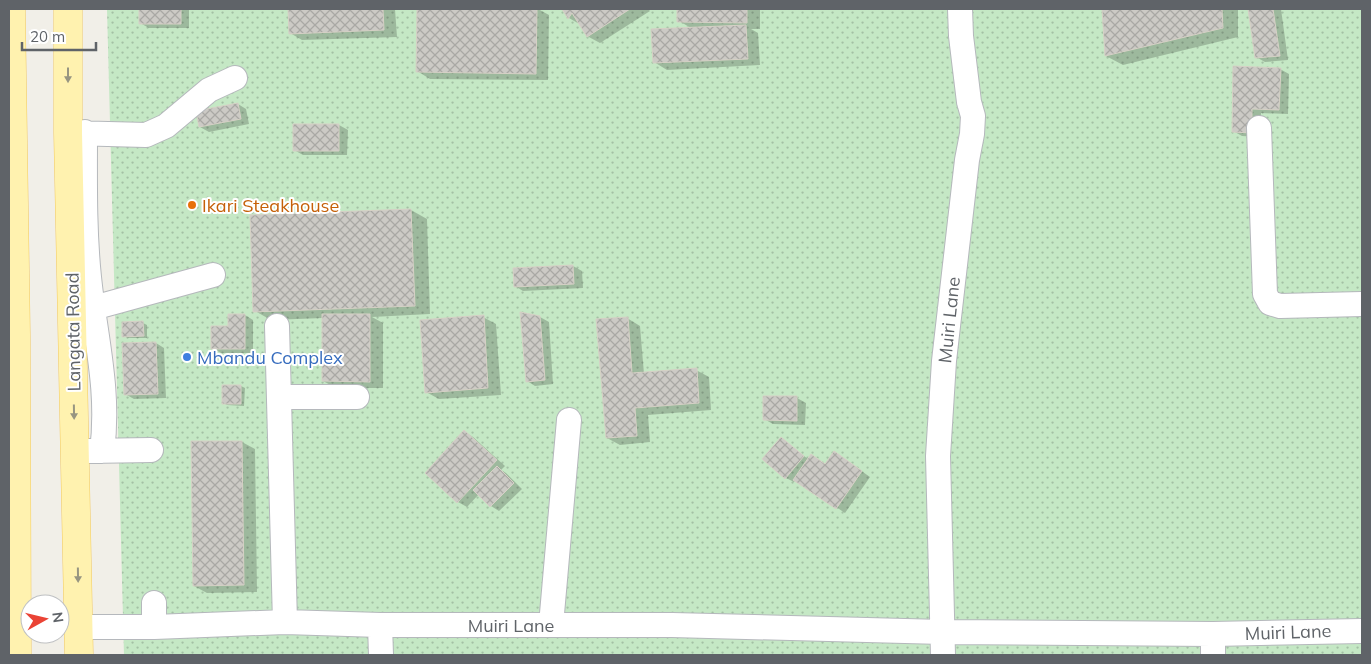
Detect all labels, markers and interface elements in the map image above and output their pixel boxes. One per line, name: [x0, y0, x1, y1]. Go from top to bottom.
scale bar: [22, 20, 96, 52]
text: 20 m: [30, 27, 65, 46]
one-way arrow: [64, 67, 72, 83]
place label: Ikari Steakhouse: [202, 194, 339, 217]
marker: Ikari Steakhouse: [186, 199, 198, 211]
street label: Langata Road: [60, 272, 86, 392]
street label: Muiri Lane: [933, 276, 965, 364]
place label: Mbandu Complex: [197, 346, 343, 369]
marker: Mbandu Complex: [181, 351, 193, 363]
one-way arrow: [70, 405, 78, 421]
one-way arrow: [74, 567, 82, 583]
north arrow: [20, 594, 70, 644]
text: N: [48, 611, 68, 624]
street label: Muiri Lane: [468, 614, 554, 637]
street label: Muiri Lane: [1244, 619, 1332, 645]

